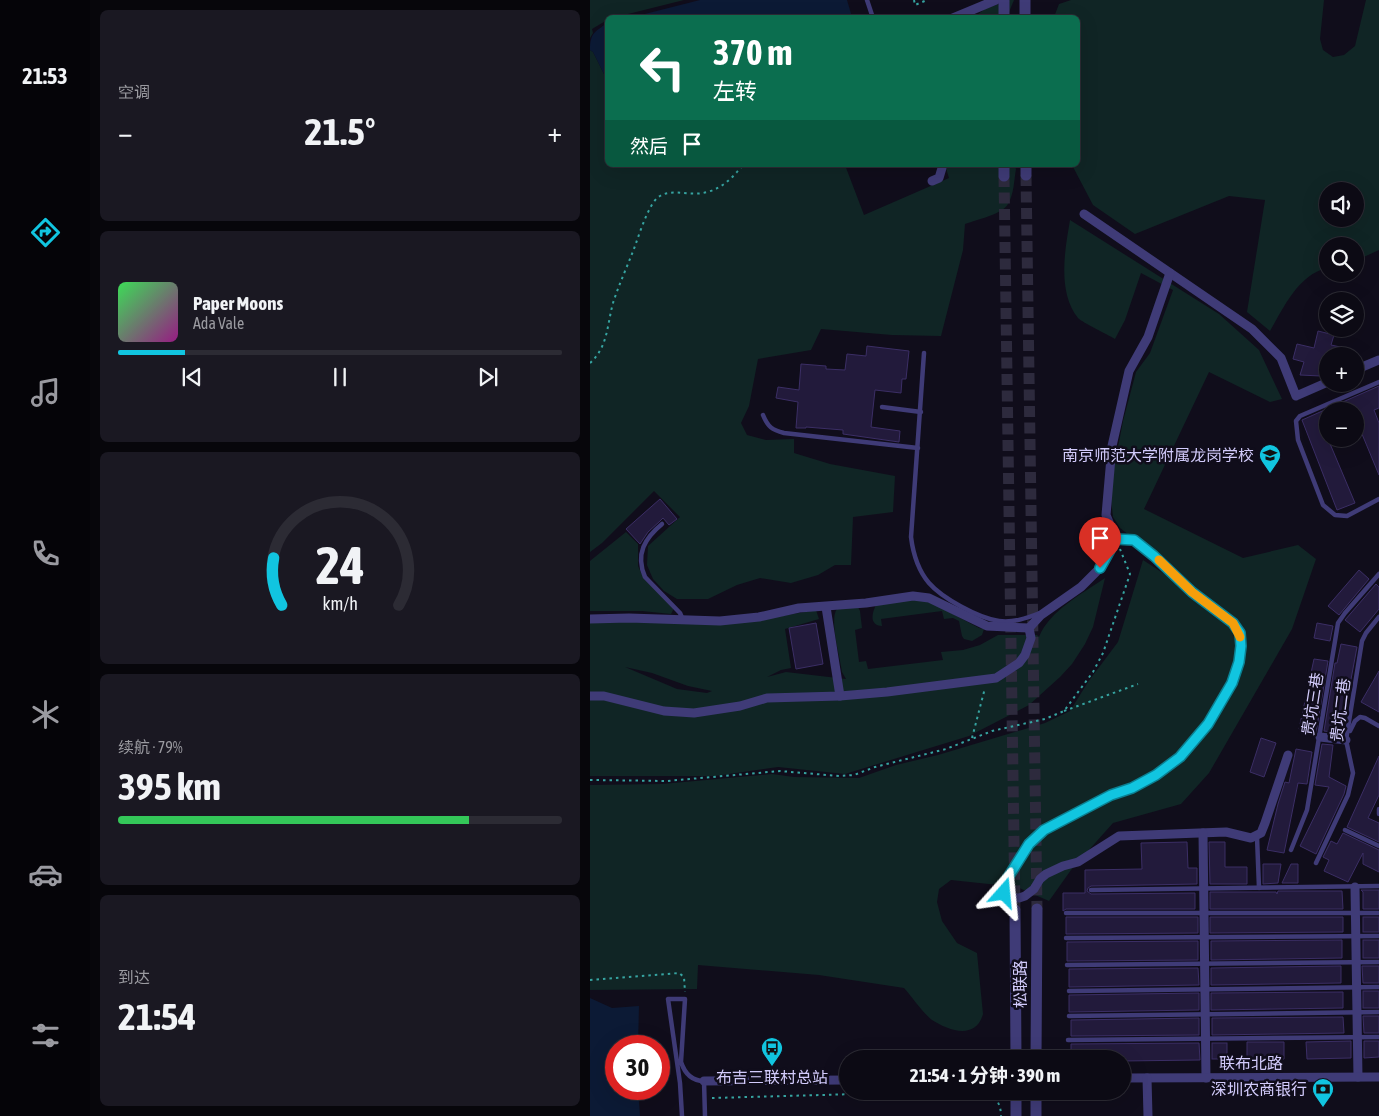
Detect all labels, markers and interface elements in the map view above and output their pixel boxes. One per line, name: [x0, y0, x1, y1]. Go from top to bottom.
text: 370 m: [713, 32, 792, 72]
icon: left: [630, 35, 695, 100]
text: 21:53: [22, 63, 68, 89]
text: 左转: [713, 78, 757, 104]
text: 空调: [118, 83, 150, 101]
text: 21.5°: [305, 110, 375, 153]
text: −: [118, 116, 133, 148]
text: +: [547, 116, 562, 148]
icon: arrive: [678, 130, 706, 158]
text: 然后: [630, 135, 668, 157]
map controls: [1319, 182, 1364, 447]
button: sound: [1319, 182, 1364, 227]
icon: directions: [28, 215, 63, 250]
button: search: [1319, 237, 1364, 282]
text: Paper Moons: [193, 292, 283, 314]
button: layers: [1319, 292, 1364, 337]
text: Ada Vale: [193, 314, 244, 332]
button: +: [1319, 347, 1364, 392]
icon: previous: [178, 363, 206, 391]
icon: pause: [326, 363, 354, 391]
icon: next: [474, 363, 502, 391]
icon: music: [28, 375, 63, 410]
button: −: [1319, 402, 1364, 447]
school or university icon: 南京师范大学附属龙岗学校: [1258, 443, 1282, 474]
place label: 南京师范大学附属龙岗学校: [1062, 446, 1254, 464]
pin: [1079, 517, 1121, 568]
icon: arrive: [1086, 524, 1114, 552]
text: 24: [316, 535, 364, 595]
icon: phone: [28, 536, 63, 571]
text: km/h: [322, 593, 358, 614]
street label: 贵坑三巷: [1298, 671, 1326, 737]
street label: 贵坑二巷: [1327, 677, 1353, 743]
icon: climate: [28, 697, 63, 732]
text: 续航 · 79%: [118, 738, 183, 756]
text: 395 km: [118, 765, 221, 808]
icon: car: [28, 857, 63, 892]
position arrow: [977, 866, 1029, 918]
street label: 松联路: [1011, 960, 1029, 1008]
text: 到达: [118, 968, 150, 986]
text: 21:54: [118, 995, 196, 1038]
icon: filters: [28, 1018, 63, 1053]
speed limit sign: 30: [605, 1035, 670, 1100]
bus stop icon: 布吉三联村总站: [760, 1036, 784, 1067]
street label: 联布北路: [1219, 1054, 1283, 1072]
text: 21:54 · 1 分钟 · 390 m: [910, 1064, 1060, 1086]
place label: 布吉三联村总站: [716, 1068, 828, 1086]
bank icon: 深圳农商银行: [1311, 1077, 1335, 1108]
place label: 深圳农商银行: [1211, 1080, 1307, 1098]

